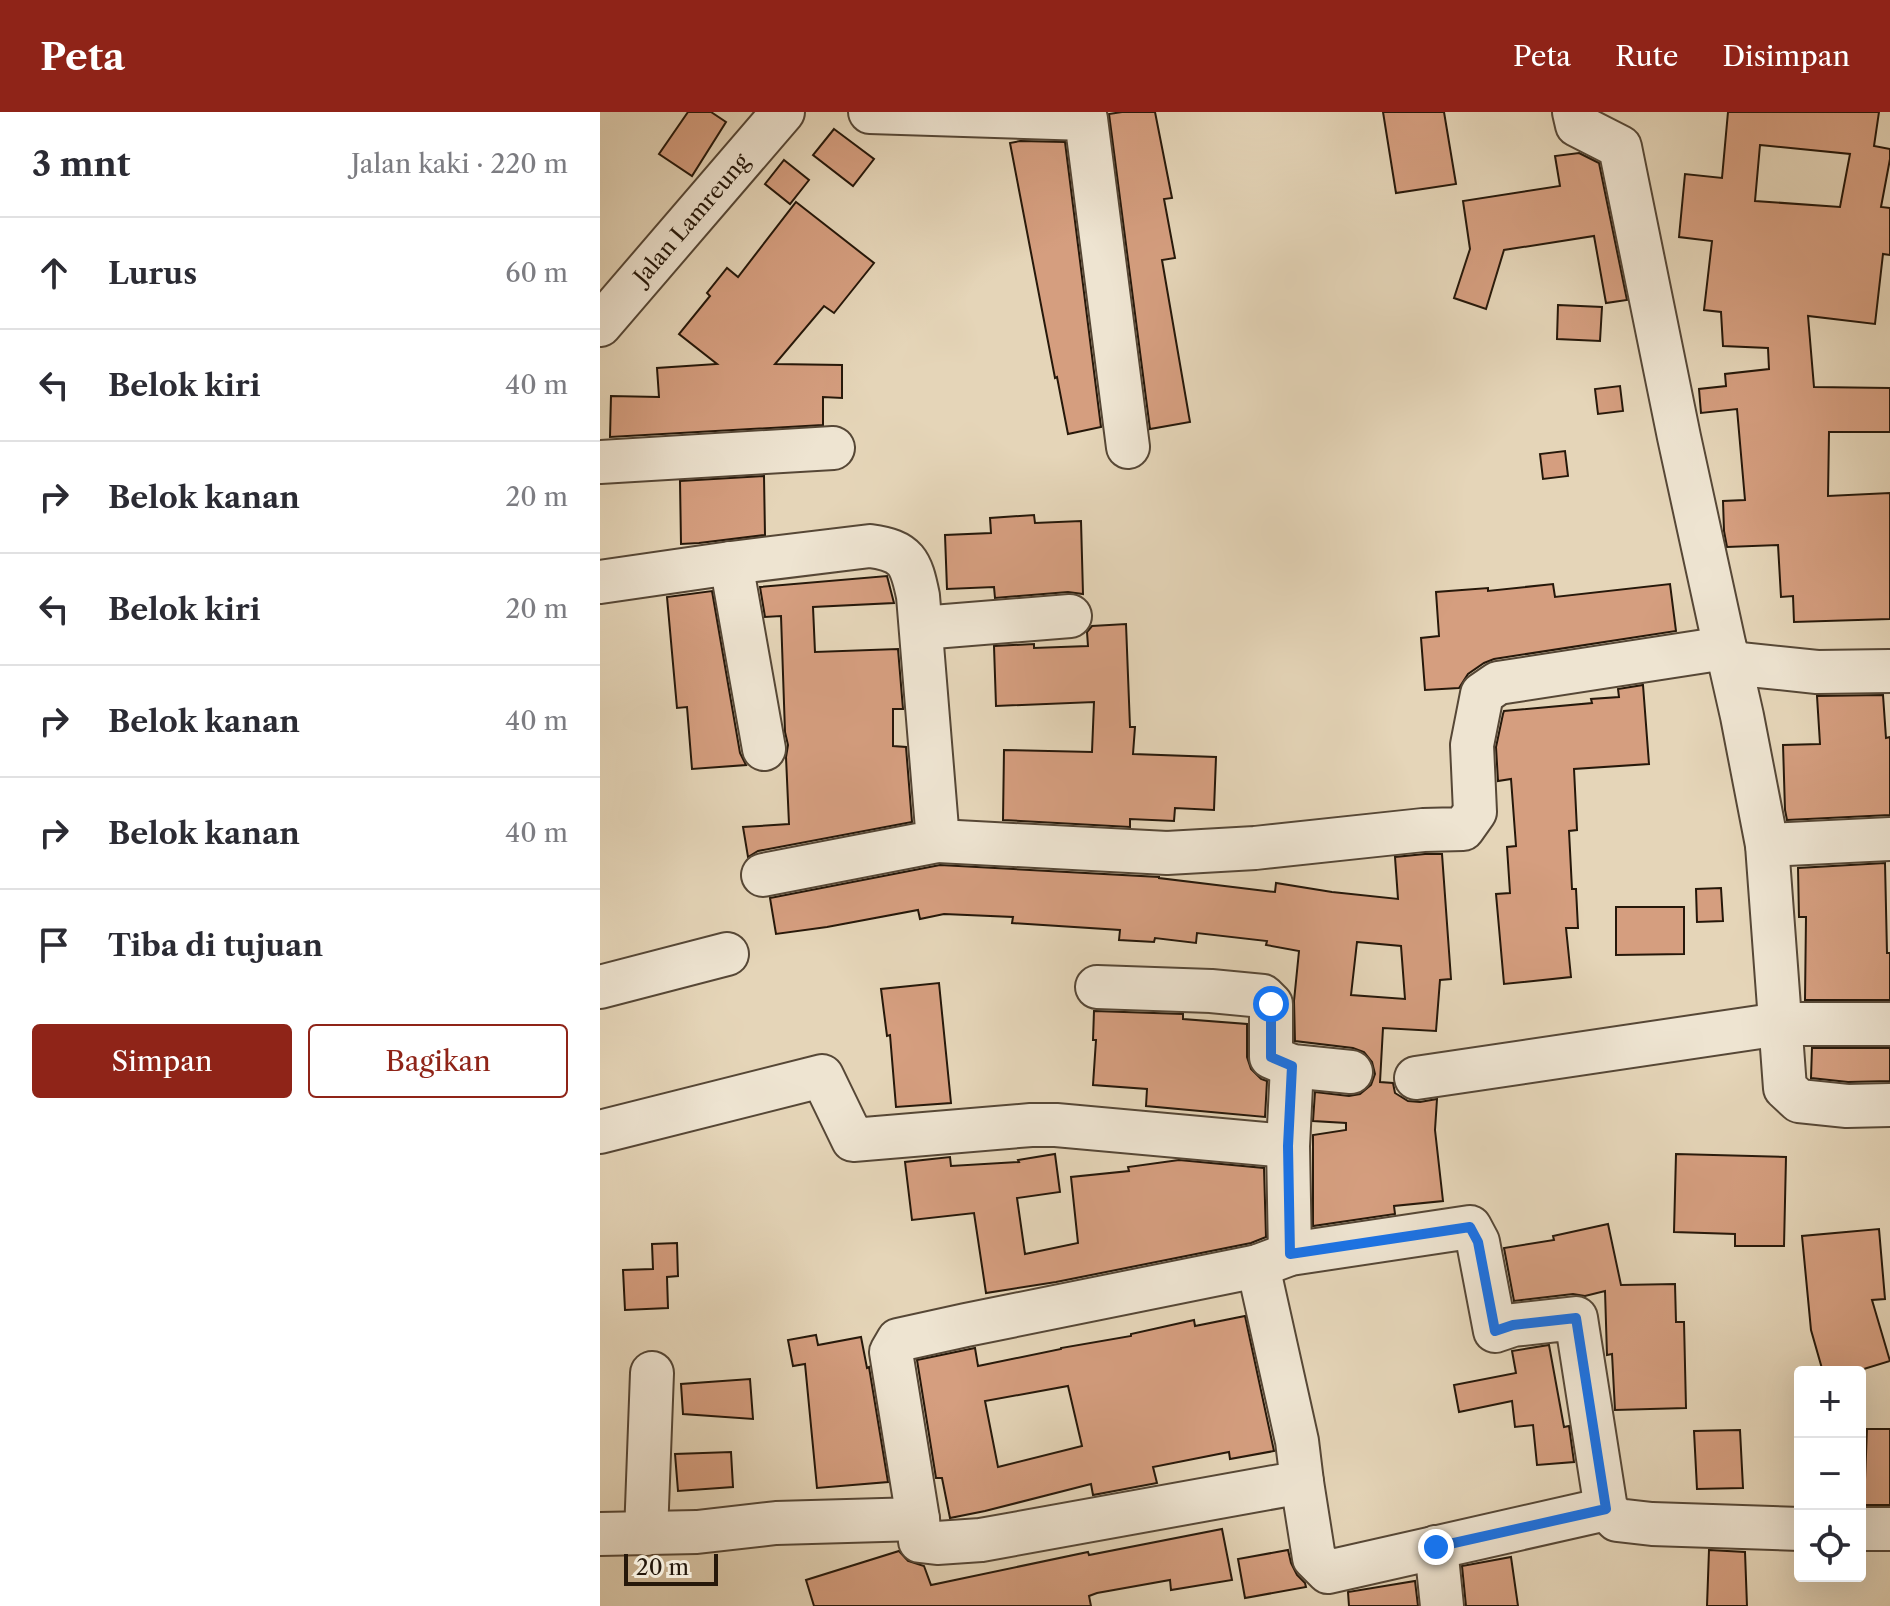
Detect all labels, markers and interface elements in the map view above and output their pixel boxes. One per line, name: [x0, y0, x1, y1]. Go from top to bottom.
text: Peta: [40, 33, 125, 80]
text: Peta: [1513, 39, 1571, 73]
text: Rute: [1615, 39, 1678, 73]
text: Disimpan: [1722, 39, 1850, 73]
text: 3 mnt: [32, 143, 130, 185]
text: Jalan kaki · 220 m: [351, 148, 568, 180]
street label: Jalan Lamreung: [626, 148, 755, 292]
icon: ahead: [32, 251, 76, 295]
text: Lurus: [108, 255, 197, 292]
text: 60 m: [505, 257, 568, 289]
icon: left: [32, 363, 76, 407]
text: Belok kiri: [108, 367, 260, 404]
text: 40 m: [505, 369, 568, 401]
icon: right: [32, 475, 76, 519]
text: Belok kanan: [108, 479, 300, 516]
text: 20 m: [505, 481, 568, 513]
icon: left: [32, 587, 76, 631]
text: Belok kiri: [108, 591, 260, 628]
text: 20 m: [505, 593, 568, 625]
icon: right: [32, 699, 76, 743]
text: Belok kanan: [108, 703, 300, 740]
text: 40 m: [505, 705, 568, 737]
icon: right: [32, 811, 76, 855]
text: Belok kanan: [108, 815, 300, 852]
text: 40 m: [505, 817, 568, 849]
icon: arrive: [32, 923, 76, 967]
text: Tiba di tujuan: [108, 927, 323, 964]
route start: [1253, 986, 1289, 1022]
button: Simpan: [32, 1024, 292, 1098]
button: Bagikan: [308, 1024, 568, 1098]
map controls: [1794, 1366, 1866, 1582]
button: +: [1794, 1366, 1866, 1438]
button: −: [1794, 1438, 1866, 1510]
button: locate: [1794, 1510, 1866, 1582]
route end: [1418, 1529, 1454, 1565]
scale bar: [624, 1550, 718, 1586]
text: 20 m: [636, 1554, 689, 1581]

